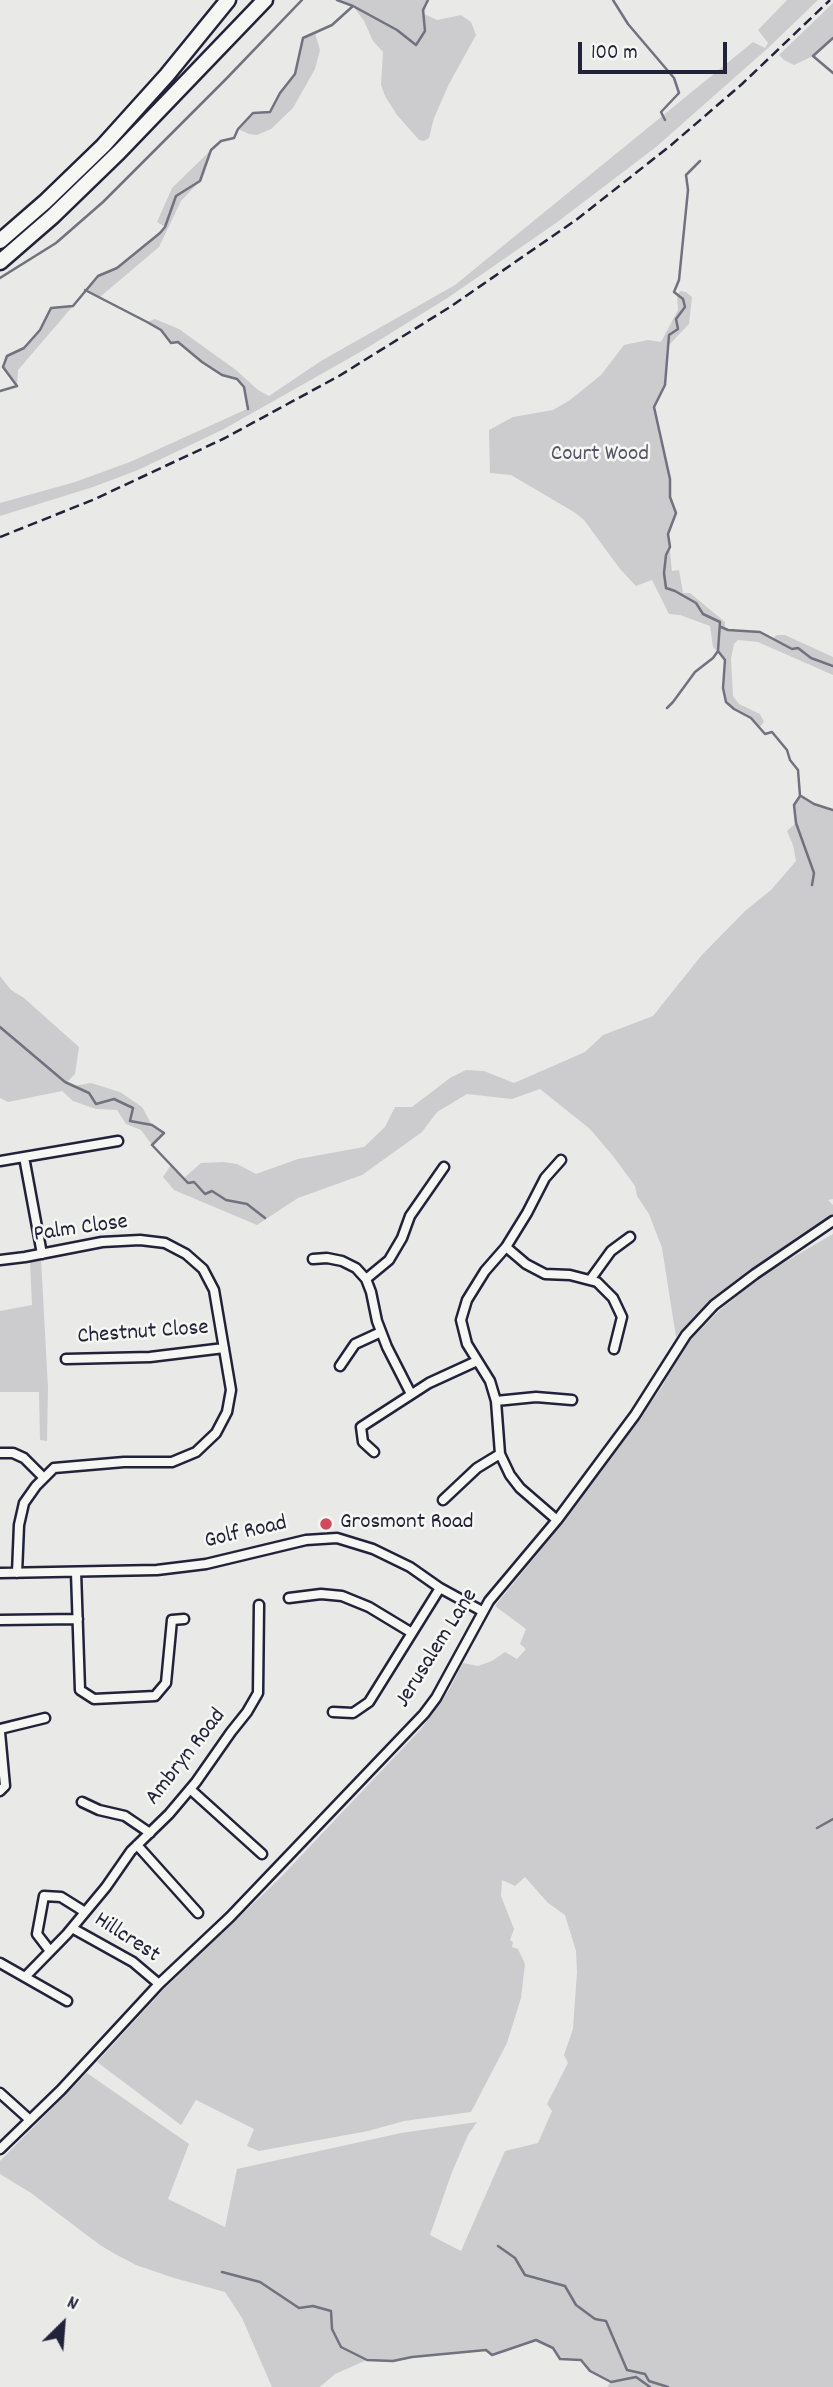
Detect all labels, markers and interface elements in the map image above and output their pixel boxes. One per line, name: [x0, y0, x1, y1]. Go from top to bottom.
scale bar: [581, 28, 730, 72]
text: 100 m: [591, 39, 638, 69]
park label: Court Wood: [551, 442, 649, 470]
street label: Palm Close: [32, 1210, 130, 1250]
street label: Chestnut Close: [77, 1316, 209, 1352]
place label: Grosmont Road: [340, 1510, 473, 1538]
street label: Golf Road: [202, 1511, 290, 1557]
marker: Grosmont Road: [318, 1516, 334, 1532]
street label: Jerusalem Lane: [391, 1584, 485, 1714]
street label: Ambryn Road: [141, 1704, 233, 1812]
street label: Hillcrest: [88, 1908, 164, 1970]
north arrow: [28, 2289, 98, 2359]
text: N: [62, 2290, 82, 2319]

